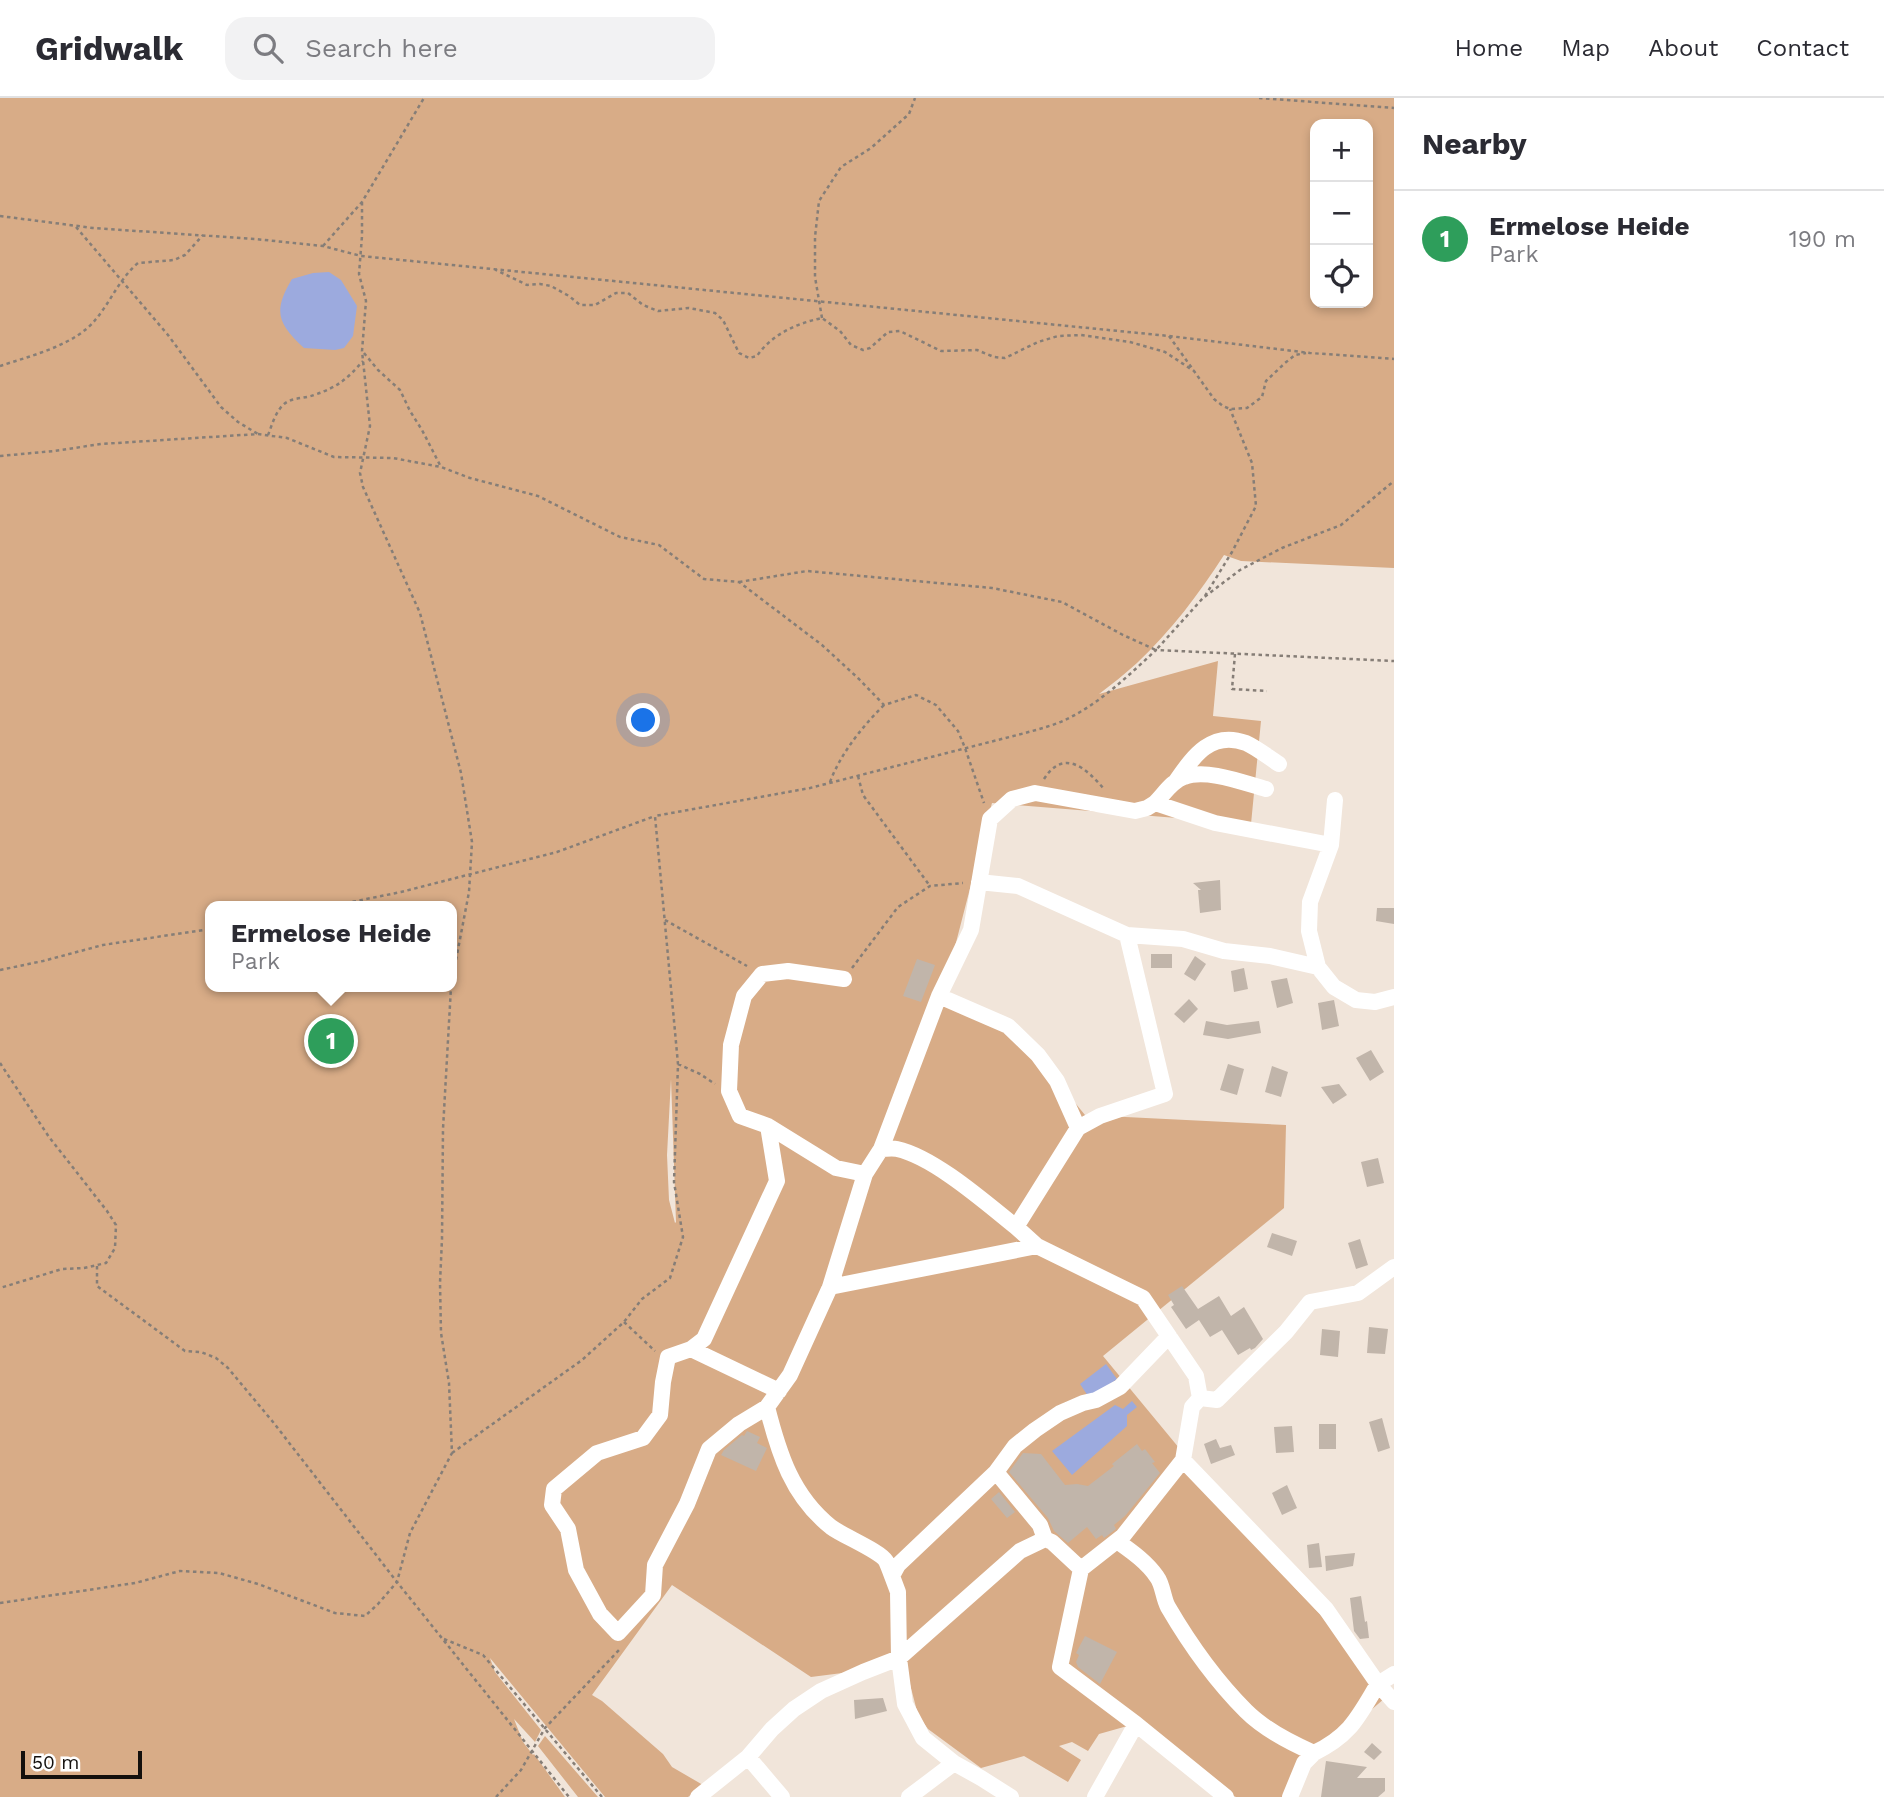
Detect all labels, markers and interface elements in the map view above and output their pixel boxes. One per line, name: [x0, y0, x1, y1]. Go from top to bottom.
search box: [225, 17, 715, 80]
text: Gridwalk: [35, 29, 183, 68]
icon: search: [249, 29, 287, 67]
text: Search here: [305, 33, 458, 63]
text: Home: [1455, 34, 1523, 62]
text: Map: [1561, 34, 1610, 62]
text: About: [1648, 34, 1718, 62]
text: Contact: [1756, 34, 1849, 62]
map controls: [1310, 119, 1373, 308]
button: +: [1310, 119, 1373, 182]
text: Nearby: [1422, 126, 1527, 161]
button: −: [1310, 182, 1373, 245]
text: Ermelose Heide: [1489, 211, 1690, 241]
text: 1: [1440, 226, 1450, 253]
text: 190 m: [1789, 226, 1856, 253]
text: Park: [1489, 241, 1538, 268]
button: locate: [1310, 245, 1373, 308]
your location: [626, 703, 660, 737]
popup: [205, 901, 457, 992]
text: Ermelose Heide: [231, 918, 431, 948]
text: Park: [231, 948, 280, 975]
pin: 1: [308, 1015, 354, 1067]
scale bar: [21, 1748, 142, 1780]
text: 50 m: [32, 1751, 79, 1774]

